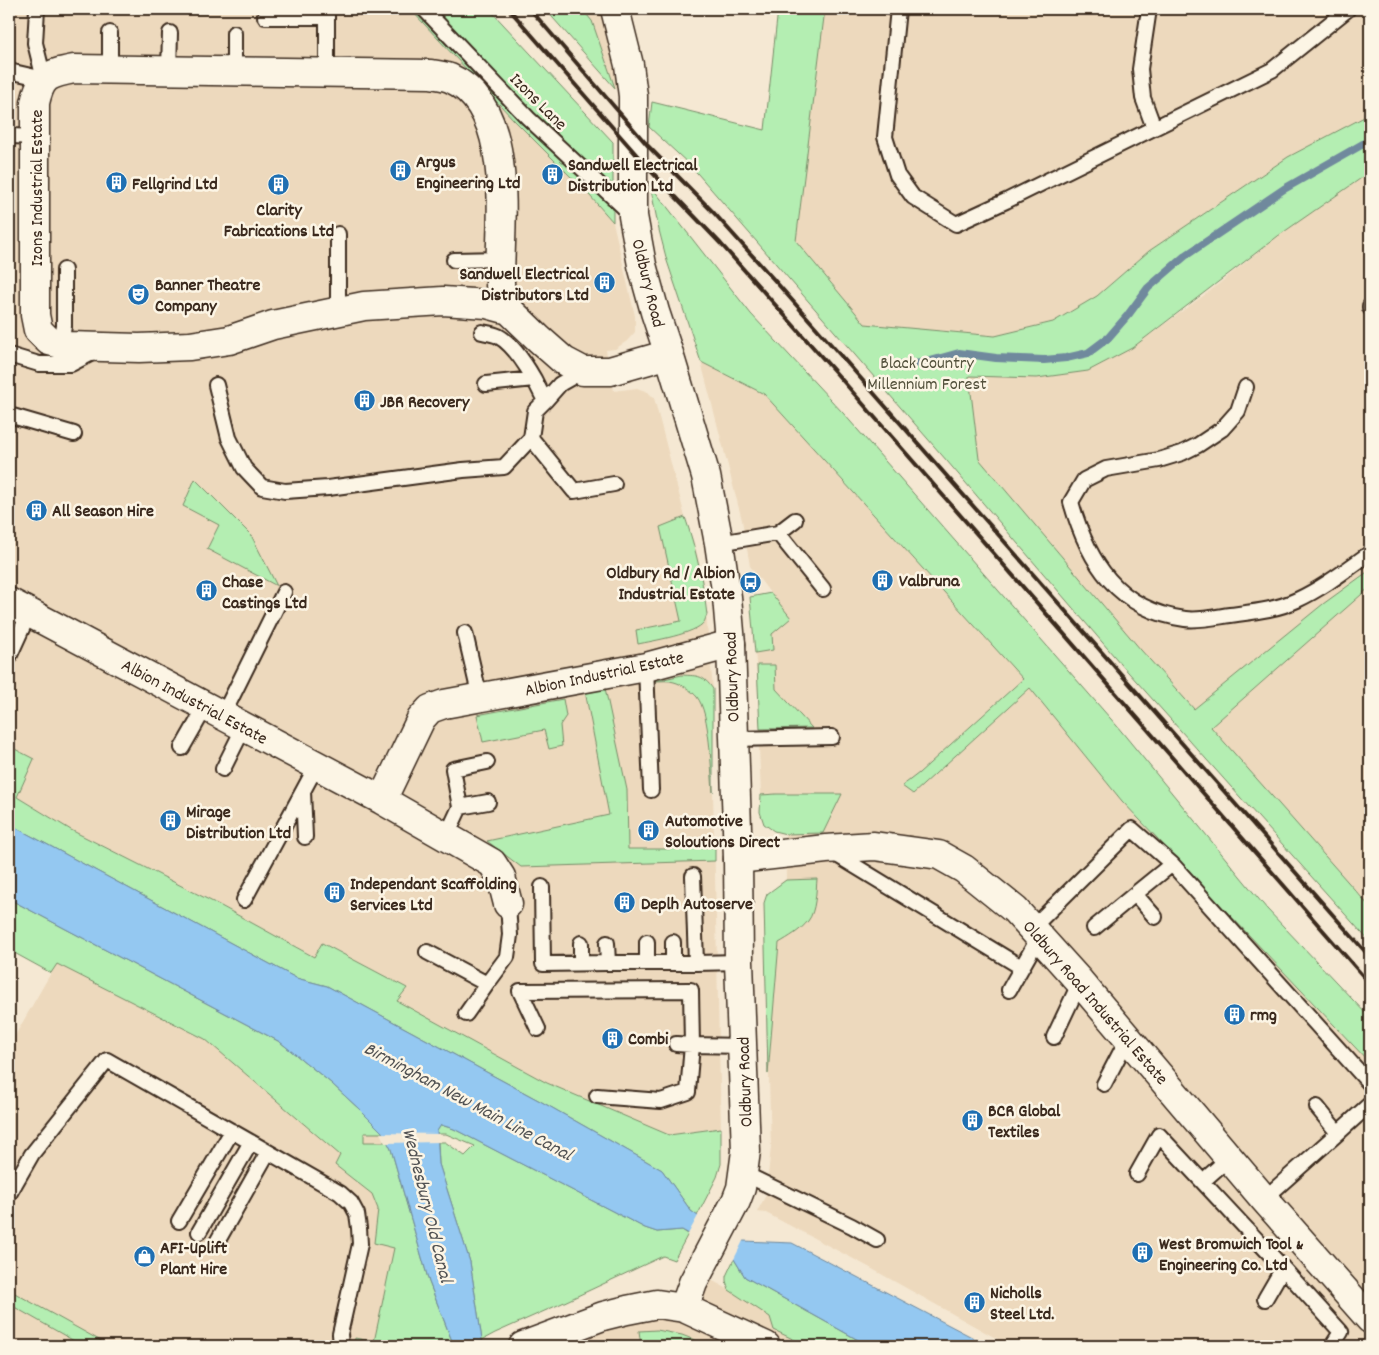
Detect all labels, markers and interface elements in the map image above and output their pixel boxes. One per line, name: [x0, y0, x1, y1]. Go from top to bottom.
street label: Izons Lane: [503, 68, 572, 137]
street label: Izons Industrial Estate: [26, 109, 51, 266]
place label: Argus Engineering Ltd: [416, 151, 521, 197]
place label: Sandwell Electrical Distribution Ltd: [568, 154, 698, 200]
building icon: Argus Engineering Ltd: [388, 159, 412, 183]
building icon: Sandwell Electrical Distribution Ltd: [540, 162, 564, 186]
building icon: Fellgrind Ltd: [104, 171, 128, 195]
building icon: Clarity Fabrications Ltd: [267, 172, 291, 196]
place label: Fellgrind Ltd: [132, 173, 218, 198]
place label: Clarity Fabrications Ltd: [224, 199, 334, 245]
street label: Oldbury Road: [624, 237, 670, 330]
place label: Sandwell Electrical Distributors Ltd: [459, 263, 590, 309]
building icon: Sandwell Electrical Distributors Ltd: [593, 271, 617, 295]
place label: Banner Theatre Company: [155, 274, 260, 320]
theatre icon: Banner Theatre Company: [127, 282, 151, 306]
park label: Black Country Millennium Forest: [867, 352, 987, 398]
building icon: JBR Recovery: [352, 389, 376, 413]
place label: JBR Recovery: [380, 391, 470, 416]
building icon: All Season Hire: [24, 498, 48, 522]
place label: All Season Hire: [52, 500, 154, 525]
place label: Oldbury Rd / Albion Industrial Estate: [606, 562, 735, 608]
building icon: Valbruna: [871, 568, 895, 592]
bus stop icon: Oldbury Rd / Albion Industrial Estate: [739, 570, 763, 594]
place label: Valbruna: [899, 570, 960, 595]
place label: Chase Castings Ltd: [222, 571, 307, 617]
building icon: Chase Castings Ltd: [194, 579, 218, 603]
street label: Oldbury Road: [719, 631, 748, 723]
street label: Albion Industrial Estate: [523, 646, 687, 705]
street label: Albion Industrial Estate: [116, 654, 271, 752]
place label: Mirage Distribution Ltd: [186, 801, 291, 847]
building icon: Mirage Distribution Ltd: [158, 809, 182, 833]
place label: Automotive Soloutions Direct: [665, 810, 780, 856]
building icon: Automotive Soloutions Direct: [637, 818, 661, 842]
place label: Independant Scaffolding Services Ltd: [350, 873, 517, 919]
building icon: Independant Scaffolding Services Ltd: [322, 881, 346, 905]
building icon: Deplh Autoserve: [613, 891, 637, 915]
place label: Deplh Autoserve: [641, 893, 753, 918]
street label: Oldbury Road Industrial Estate: [1015, 916, 1173, 1092]
building icon: rmg: [1222, 1002, 1246, 1026]
place label: rmg: [1250, 1004, 1277, 1029]
building icon: Combi: [600, 1026, 624, 1050]
place label: Combi: [628, 1028, 669, 1053]
street label: Oldbury Road: [732, 1036, 761, 1128]
water label: Birmingham New Main Line Canal: [358, 1037, 578, 1170]
place label: BCR Global Textiles: [988, 1100, 1061, 1146]
building icon: BCR Global Textiles: [960, 1108, 984, 1132]
water label: Wednesbury Old Canal: [393, 1126, 458, 1287]
place label: West Bromwich Tool & Engineering Co. Ltd: [1159, 1233, 1304, 1279]
place label: AFI-Uplift Plant Hire: [160, 1237, 227, 1283]
building icon: West Bromwich Tool & Engineering Co. Ltd: [1131, 1241, 1155, 1265]
shop icon: AFI-Uplift Plant Hire: [132, 1245, 156, 1269]
place label: Nicholls Steel Ltd.: [990, 1282, 1054, 1328]
building icon: Nicholls Steel Ltd.: [962, 1290, 986, 1314]

